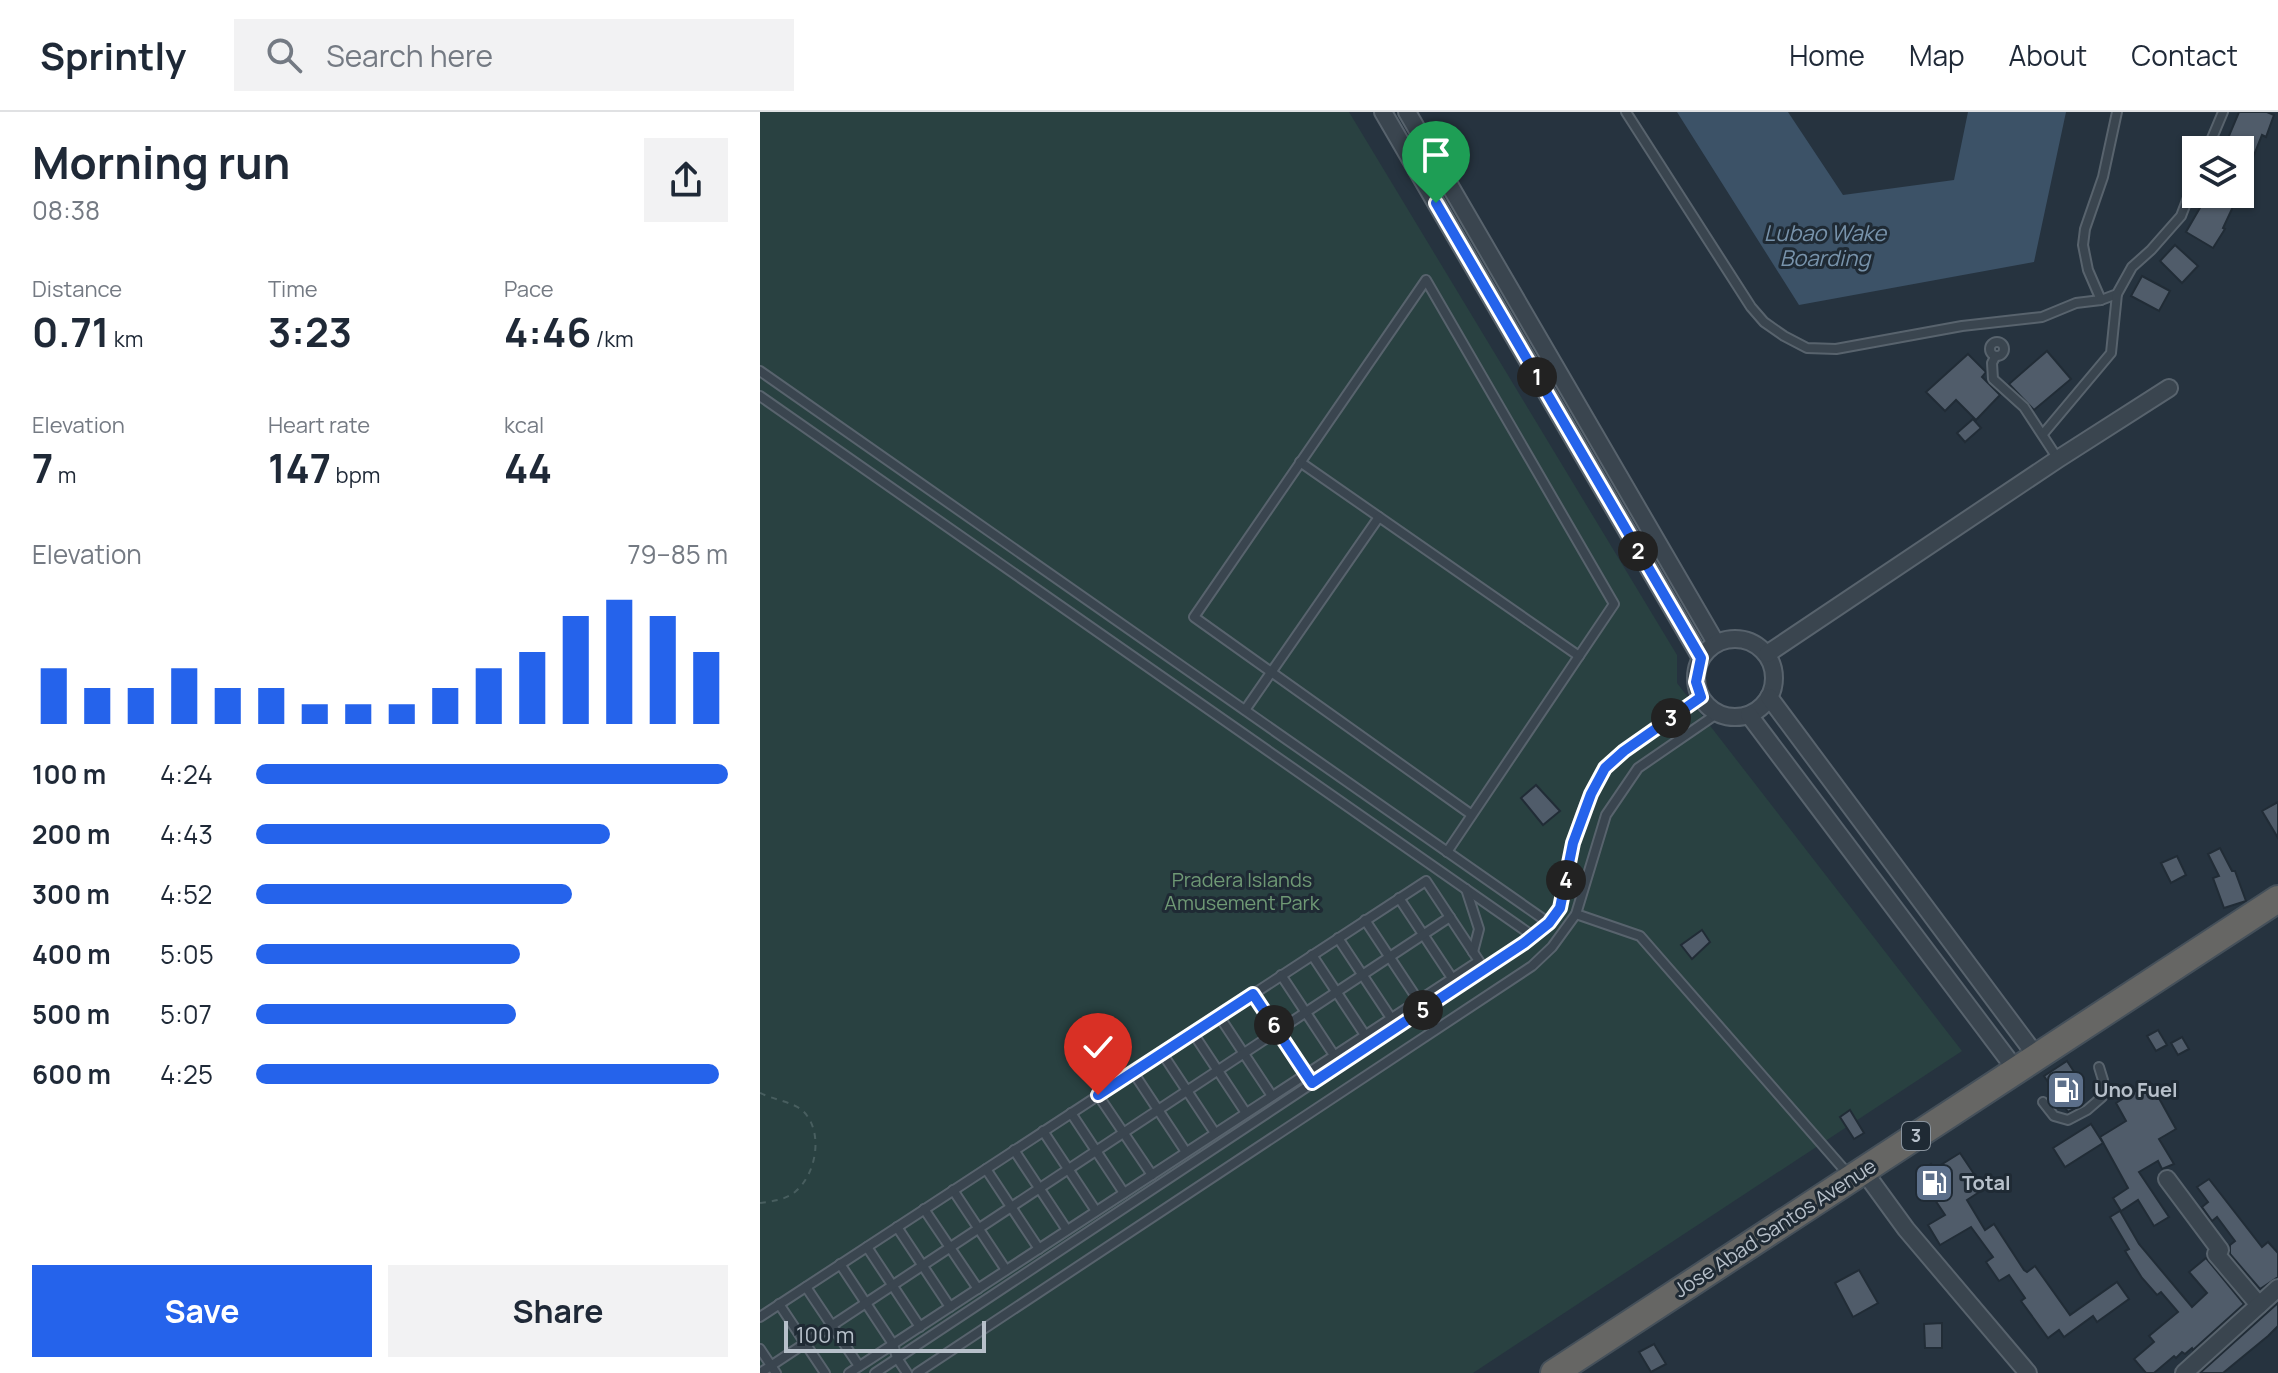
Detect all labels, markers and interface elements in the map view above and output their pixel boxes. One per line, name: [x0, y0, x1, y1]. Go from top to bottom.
search box: [234, 19, 794, 91]
text: Sprintly: [40, 29, 186, 81]
icon: search: [262, 33, 306, 77]
text: Search here: [326, 35, 493, 76]
text: Home: [1789, 36, 1865, 74]
text: Map: [1909, 36, 1965, 74]
text: About: [2009, 36, 2087, 74]
text: Contact: [2131, 36, 2238, 74]
pin: [1402, 121, 1470, 203]
text: Morning run: [32, 132, 290, 192]
icon: arrive: [1414, 133, 1458, 177]
map controls: [2182, 136, 2254, 208]
button: layers: [2182, 136, 2254, 208]
button: share: [644, 138, 728, 222]
text: 08:38: [32, 192, 100, 228]
water label: Lubao Wake Boarding: [1764, 218, 1887, 273]
text: Distance: [32, 274, 122, 304]
text: Time: [268, 274, 318, 304]
text: Pace: [504, 274, 554, 304]
text: 0.71: [32, 304, 109, 359]
text: 3:23: [268, 304, 352, 359]
text: 4:46: [504, 304, 591, 359]
text: km: [109, 324, 143, 354]
text: /km: [591, 324, 634, 354]
pin: 1: [1517, 357, 1557, 397]
text: 1: [1532, 362, 1542, 392]
text: Elevation: [32, 410, 125, 440]
text: Heart rate: [268, 410, 370, 440]
text: kcal: [504, 410, 544, 440]
text: 7: [32, 440, 53, 495]
text: 147: [268, 440, 331, 495]
text: 44: [504, 440, 552, 495]
text: m: [53, 460, 76, 490]
text: bpm: [331, 460, 380, 490]
pin: 2: [1618, 531, 1658, 571]
text: Elevation: [32, 536, 142, 572]
text: 79–85 m: [627, 536, 728, 572]
text: 2: [1631, 536, 1645, 566]
pin: 3: [1651, 698, 1691, 738]
text: 3: [1665, 703, 1677, 733]
text: 100 m: [32, 756, 106, 792]
text: 4:24: [160, 756, 213, 792]
text: 200 m: [32, 816, 110, 852]
text: 4:43: [160, 816, 213, 852]
pin: 4: [1546, 860, 1586, 900]
text: 4: [1559, 865, 1573, 895]
park label: Pradera Islands Amusement Park: [1164, 866, 1321, 916]
text: 300 m: [32, 876, 110, 912]
text: 4:52: [160, 876, 212, 912]
text: 400 m: [32, 936, 111, 972]
text: 5:05: [160, 936, 214, 972]
pin: 5: [1403, 990, 1443, 1030]
text: 5: [1417, 995, 1429, 1025]
text: 500 m: [32, 996, 110, 1032]
text: 5:07: [160, 996, 212, 1032]
pin: 6: [1254, 1005, 1294, 1045]
text: 6: [1267, 1010, 1281, 1040]
pin: [1064, 1013, 1132, 1095]
icon: check: [1076, 1025, 1120, 1069]
text: 600 m: [32, 1056, 111, 1092]
text: 4:25: [160, 1056, 213, 1092]
fuel station icon: Uno Fuel: [2045, 1069, 2087, 1111]
place label: Uno Fuel: [2094, 1076, 2178, 1103]
road number: 3: [1902, 1122, 1930, 1150]
street label: Jose Abad Santos Avenue: [1668, 1152, 1881, 1303]
fuel station icon: Total: [1913, 1162, 1955, 1204]
place label: Total: [1962, 1169, 2011, 1196]
button: Save: [32, 1265, 372, 1357]
button: Share: [388, 1265, 728, 1357]
scale bar: [784, 1317, 986, 1353]
text: 100 m: [796, 1320, 854, 1350]

